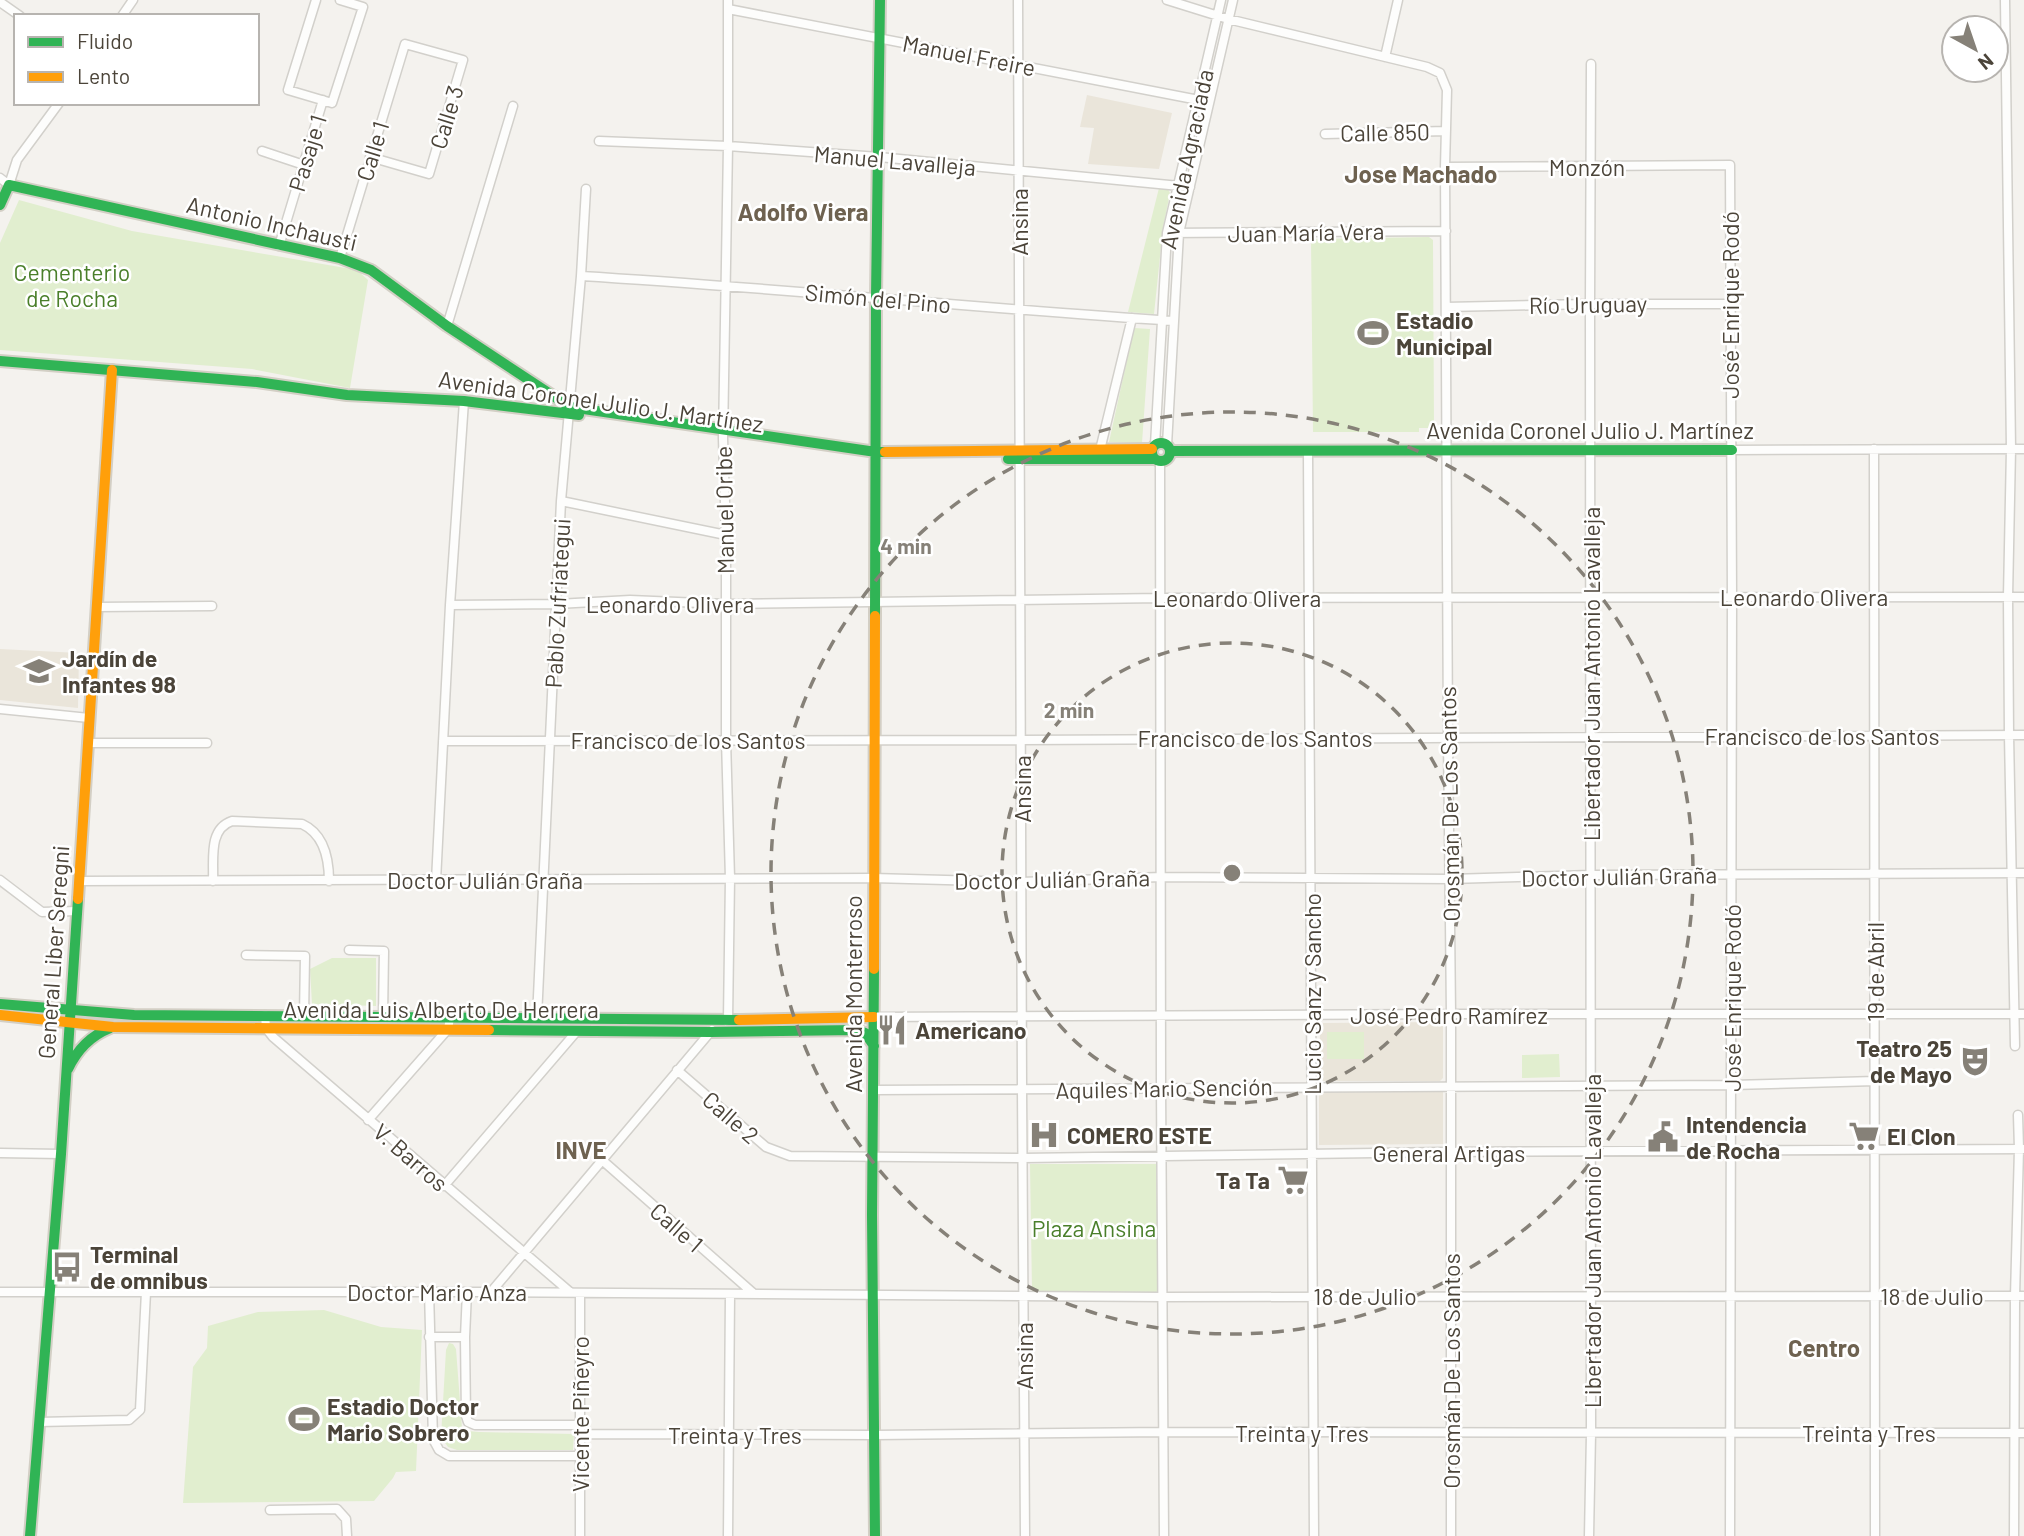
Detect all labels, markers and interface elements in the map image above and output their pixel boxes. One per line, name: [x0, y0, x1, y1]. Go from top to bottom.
legend: [14, 14, 259, 105]
north arrow: [1940, 14, 2010, 84]
text: Fluido: [77, 28, 133, 53]
street label: Manuel Freire: [900, 28, 1038, 82]
text: N: [1974, 50, 1998, 75]
text: Lento: [77, 63, 130, 88]
street label: Avenida Agraciada: [1153, 67, 1219, 251]
street label: Calle 3: [423, 82, 469, 152]
street label: Pasaje 1: [282, 111, 332, 195]
street label: Calle 850: [1340, 117, 1430, 147]
street label: Calle 1: [350, 118, 394, 184]
street label: Manuel Lavalleja: [813, 139, 977, 181]
street label: Monzón: [1549, 153, 1625, 181]
district label: Jose Machado: [1345, 159, 1497, 188]
street label: Ansina: [1005, 188, 1033, 256]
street label: Antonio Inchausti: [184, 190, 360, 256]
district label: Adolfo Viera: [737, 197, 869, 226]
street label: José Enrique Rodó: [1716, 211, 1744, 399]
street label: Juan María Vera: [1227, 217, 1385, 247]
park label: Cementerio de Rocha: [14, 258, 130, 312]
street label: Simón del Pino: [804, 278, 952, 318]
street label: Río Uruguay: [1528, 289, 1648, 319]
place label: Estadio Municipal: [1396, 306, 1492, 360]
sports icon: Estadio Municipal: [1356, 316, 1390, 350]
street label: Avenida Coronel Julio J. Martínez: [437, 364, 765, 438]
street label: Avenida Coronel Julio J. Martínez: [1426, 416, 1754, 444]
street label: Manuel Oribe: [709, 446, 739, 574]
street label: Libertador Juan Antonio Lavalleja: [1577, 507, 1605, 841]
street label: Pablo Zufriategui: [539, 517, 575, 689]
text: 4 min: [880, 533, 932, 558]
street label: Leonardo Olivera: [1720, 583, 1888, 611]
street label: Leonardo Olivera: [1153, 584, 1321, 612]
street label: Leonardo Olivera: [586, 590, 754, 618]
place label: Jardín de Infantes 98: [62, 644, 176, 698]
school or university icon: Jardín de Infantes 98: [22, 654, 56, 688]
street label: Orosmán De Los Santos: [1433, 686, 1465, 922]
text: 2 min: [1044, 697, 1094, 722]
street label: Francisco de los Santos: [1704, 722, 1940, 750]
street label: Francisco de los Santos: [1137, 724, 1373, 752]
street label: Francisco de los Santos: [570, 726, 806, 754]
street label: Ansina: [1008, 755, 1036, 823]
street label: General Liber Seregni: [32, 844, 74, 1060]
street label: Doctor Julián Graña: [1521, 860, 1717, 892]
centre of rings: [1220, 861, 1244, 885]
street label: Doctor Julián Graña: [954, 863, 1150, 895]
street label: Doctor Julián Graña: [387, 866, 583, 894]
street label: Lucio Sanz y Sancho: [1298, 893, 1326, 1095]
street label: Avenida Monterroso: [839, 895, 867, 1093]
street label: José Enrique Rodó: [1718, 904, 1746, 1092]
street label: 19 de Abril: [1861, 922, 1889, 1022]
street label: Avenida Luis Alberto De Herrera: [283, 995, 599, 1023]
street label: José Pedro Ramírez: [1350, 1001, 1548, 1029]
restaurant icon: Americano: [875, 1013, 909, 1047]
place label: Americano: [915, 1016, 1027, 1044]
place label: Teatro 25 de Mayo: [1856, 1034, 1952, 1088]
theatre icon: Teatro 25 de Mayo: [1958, 1044, 1992, 1078]
street label: Aquiles Mario Sención: [1055, 1072, 1273, 1104]
street label: Libertador Juan Antonio Lavalleja: [1578, 1074, 1606, 1408]
street label: Calle 2: [697, 1085, 765, 1149]
place label: Intendencia de Rocha: [1686, 1110, 1807, 1164]
street label: V. Barros: [368, 1117, 454, 1197]
hospital icon: COMERO ESTE: [1027, 1118, 1061, 1152]
supermarket icon: El Clon: [1847, 1119, 1881, 1153]
public building icon: Intendencia de Rocha: [1646, 1120, 1680, 1154]
place label: COMERO ESTE: [1067, 1121, 1212, 1149]
place label: El Clon: [1887, 1122, 1956, 1150]
district label: INVE: [555, 1135, 607, 1164]
street label: General Artigas: [1373, 1139, 1525, 1167]
supermarket icon: Ta Ta: [1276, 1163, 1310, 1197]
place label: Ta Ta: [1216, 1166, 1270, 1194]
street label: Calle 1: [645, 1196, 709, 1258]
park label: Plaza Ansina: [1032, 1214, 1156, 1242]
place label: Terminal de omnibus: [90, 1240, 208, 1294]
bus stop icon: Terminal de omnibus: [50, 1250, 84, 1284]
street label: Orosmán De Los Santos: [1437, 1253, 1465, 1489]
street label: Doctor Mario Anza: [347, 1278, 527, 1306]
street label: 18 de Julio: [1313, 1282, 1417, 1310]
street label: 18 de Julio: [1880, 1282, 1984, 1310]
street label: Ansina: [1010, 1322, 1038, 1390]
district label: Centro: [1788, 1333, 1860, 1362]
street label: Vicente Piñeyro: [566, 1336, 594, 1492]
place label: Estadio Doctor Mario Sobrero: [327, 1392, 479, 1446]
sports icon: Estadio Doctor Mario Sobrero: [287, 1402, 321, 1436]
street label: Treinta y Tres: [1235, 1419, 1369, 1447]
street label: Treinta y Tres: [1802, 1419, 1936, 1447]
street label: Treinta y Tres: [668, 1421, 802, 1449]

